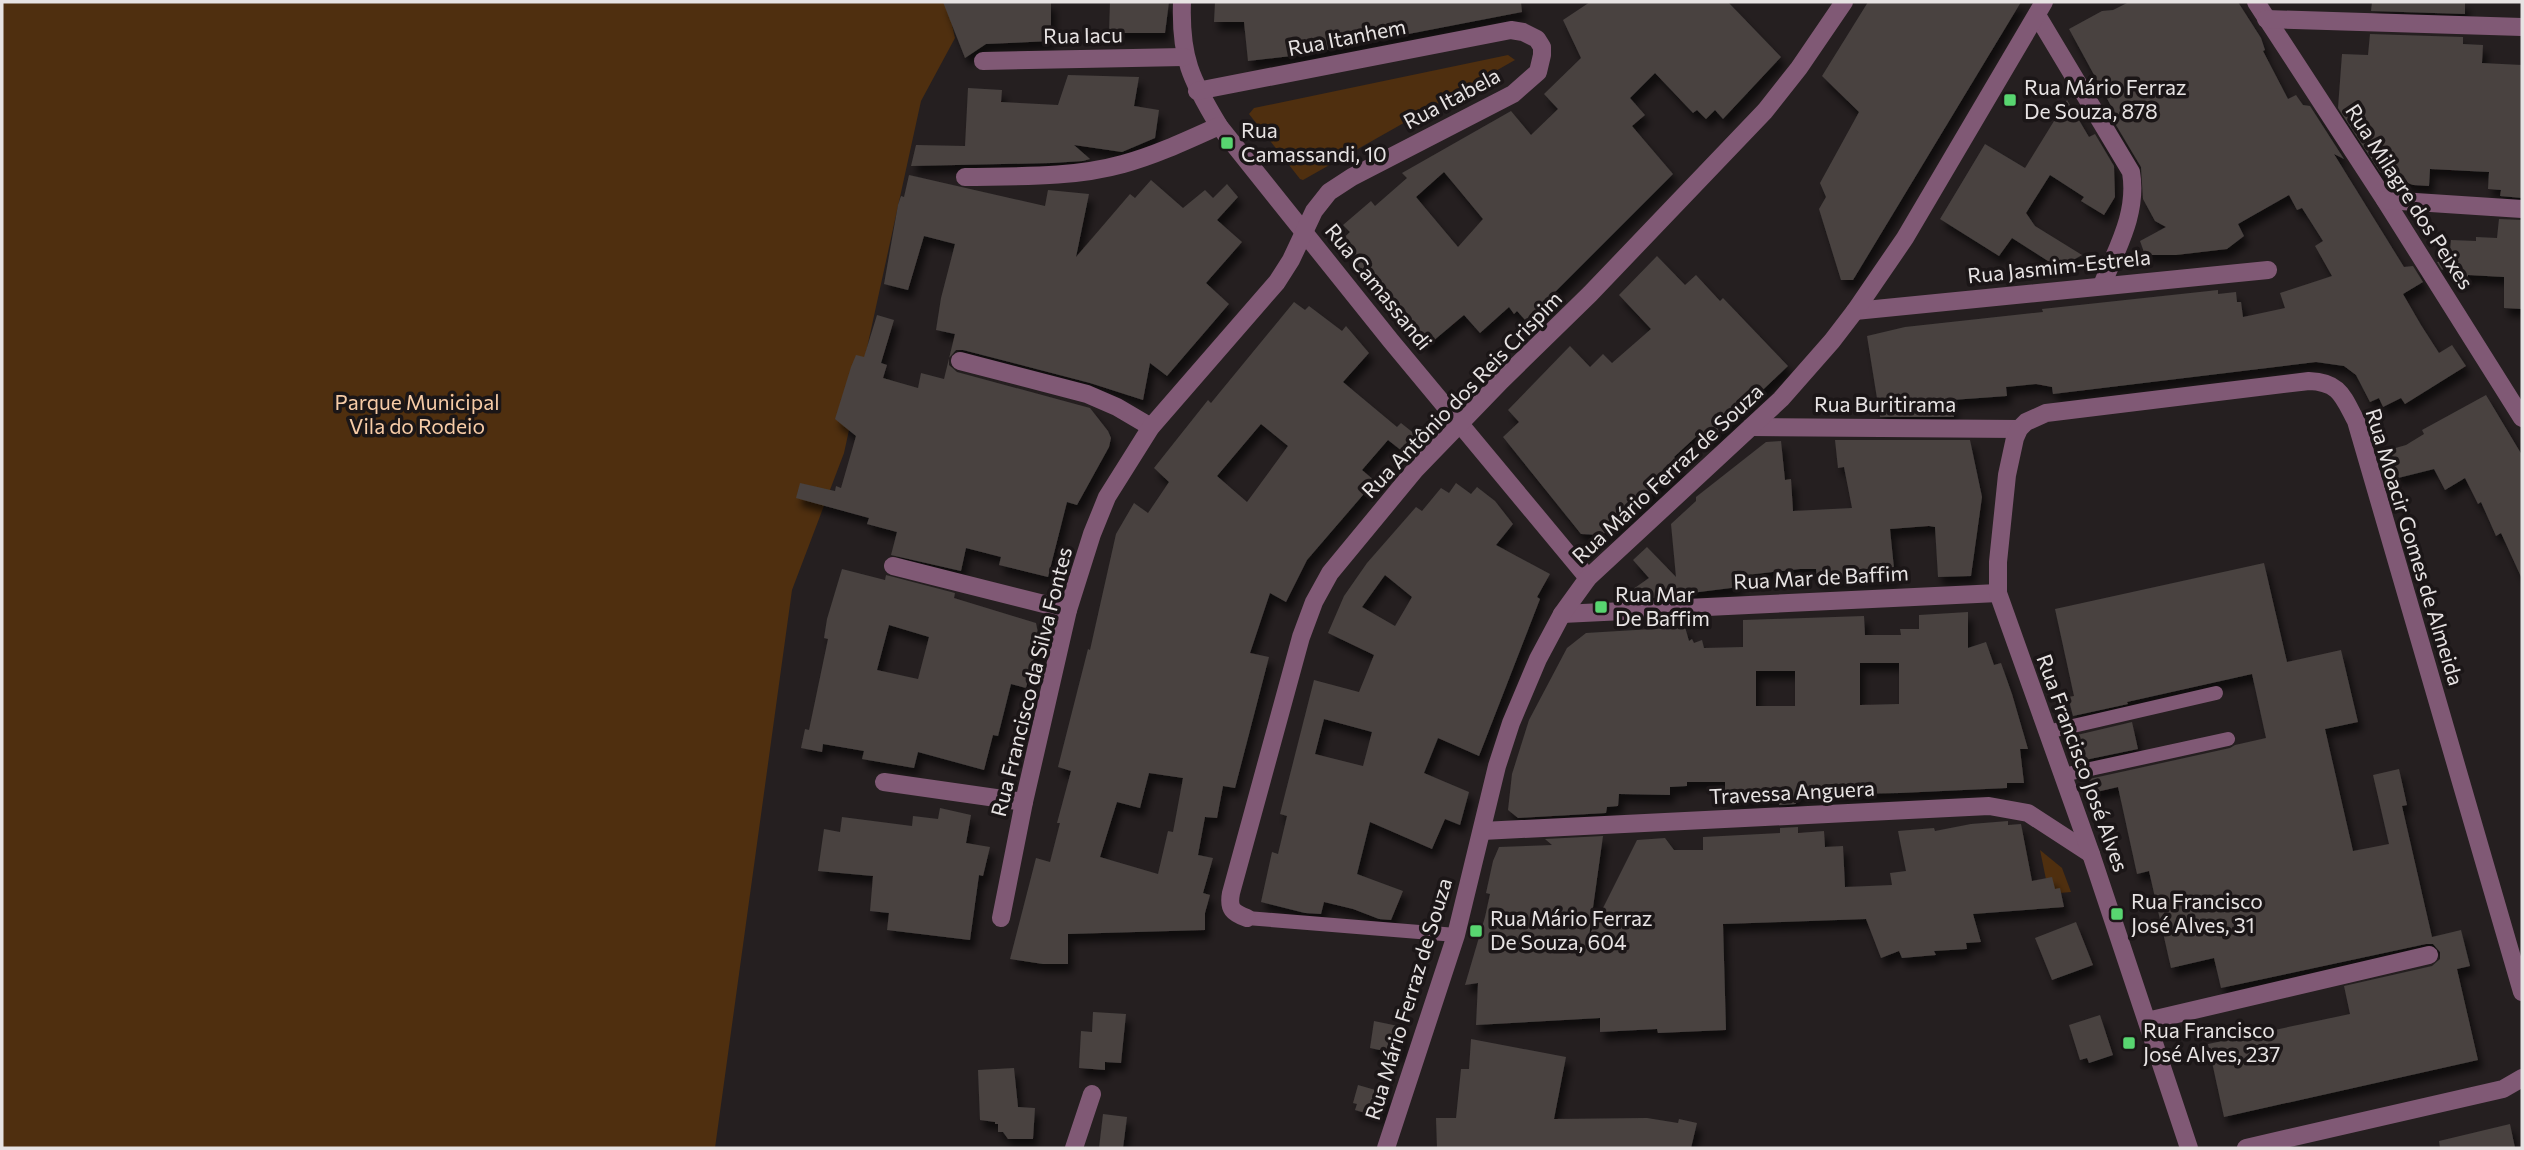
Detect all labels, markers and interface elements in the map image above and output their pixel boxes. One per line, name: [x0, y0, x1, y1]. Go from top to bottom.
street label: Rua Itanhem: [1286, 13, 1408, 60]
street label: Rua Iacu: [1043, 21, 1123, 48]
street label: Rua Itabela: [1399, 62, 1504, 134]
place label: Rua Mário Ferraz De Souza, 878: [2024, 74, 2186, 123]
marker: Rua Mário Ferraz De Souza, 878: [2002, 92, 2018, 108]
street label: Rua Milagre dos Peixes: [2341, 99, 2479, 293]
place label: Rua Camassandi, 10: [1241, 117, 1387, 166]
marker: Rua Camassandi, 10: [1219, 135, 1235, 151]
street label: Rua Camassandi: [1321, 218, 1438, 354]
street label: Rua Jasmim-Estrela: [1966, 243, 2152, 288]
street label: Rua Antônio dos Reis Crispim: [1356, 285, 1566, 502]
street label: Rua Mário Ferraz de Souza: [1566, 378, 1768, 568]
park label: Parque Municipal Vila do Rodeio: [334, 389, 500, 438]
street label: Rua Buritirama: [1814, 391, 1956, 416]
street label: Rua Moacir Gomes de Almeida: [2361, 405, 2470, 688]
street label: Rua Francisco da Silva Fontes: [985, 544, 1076, 819]
street label: Rua Mar de Baffim: [1733, 559, 1909, 594]
place label: Rua Mar De Baffim: [1615, 581, 1710, 630]
marker: Rua Mar De Baffim: [1593, 599, 1609, 615]
street label: Rua Francisco José Alves: [2032, 650, 2134, 875]
street label: Travessa Anguera: [1708, 775, 1876, 808]
street label: Rua Mário Ferraz de Souza: [1359, 875, 1456, 1123]
place label: Rua Francisco José Alves, 31: [2131, 888, 2263, 937]
place label: Rua Mário Ferraz De Souza, 604: [1490, 905, 1652, 954]
marker: Rua Francisco José Alves, 31: [2109, 906, 2125, 922]
marker: Rua Mário Ferraz De Souza, 604: [1468, 923, 1484, 939]
place label: Rua Francisco José Alves, 237: [2143, 1017, 2280, 1066]
marker: Rua Francisco José Alves, 237: [2121, 1035, 2137, 1051]

